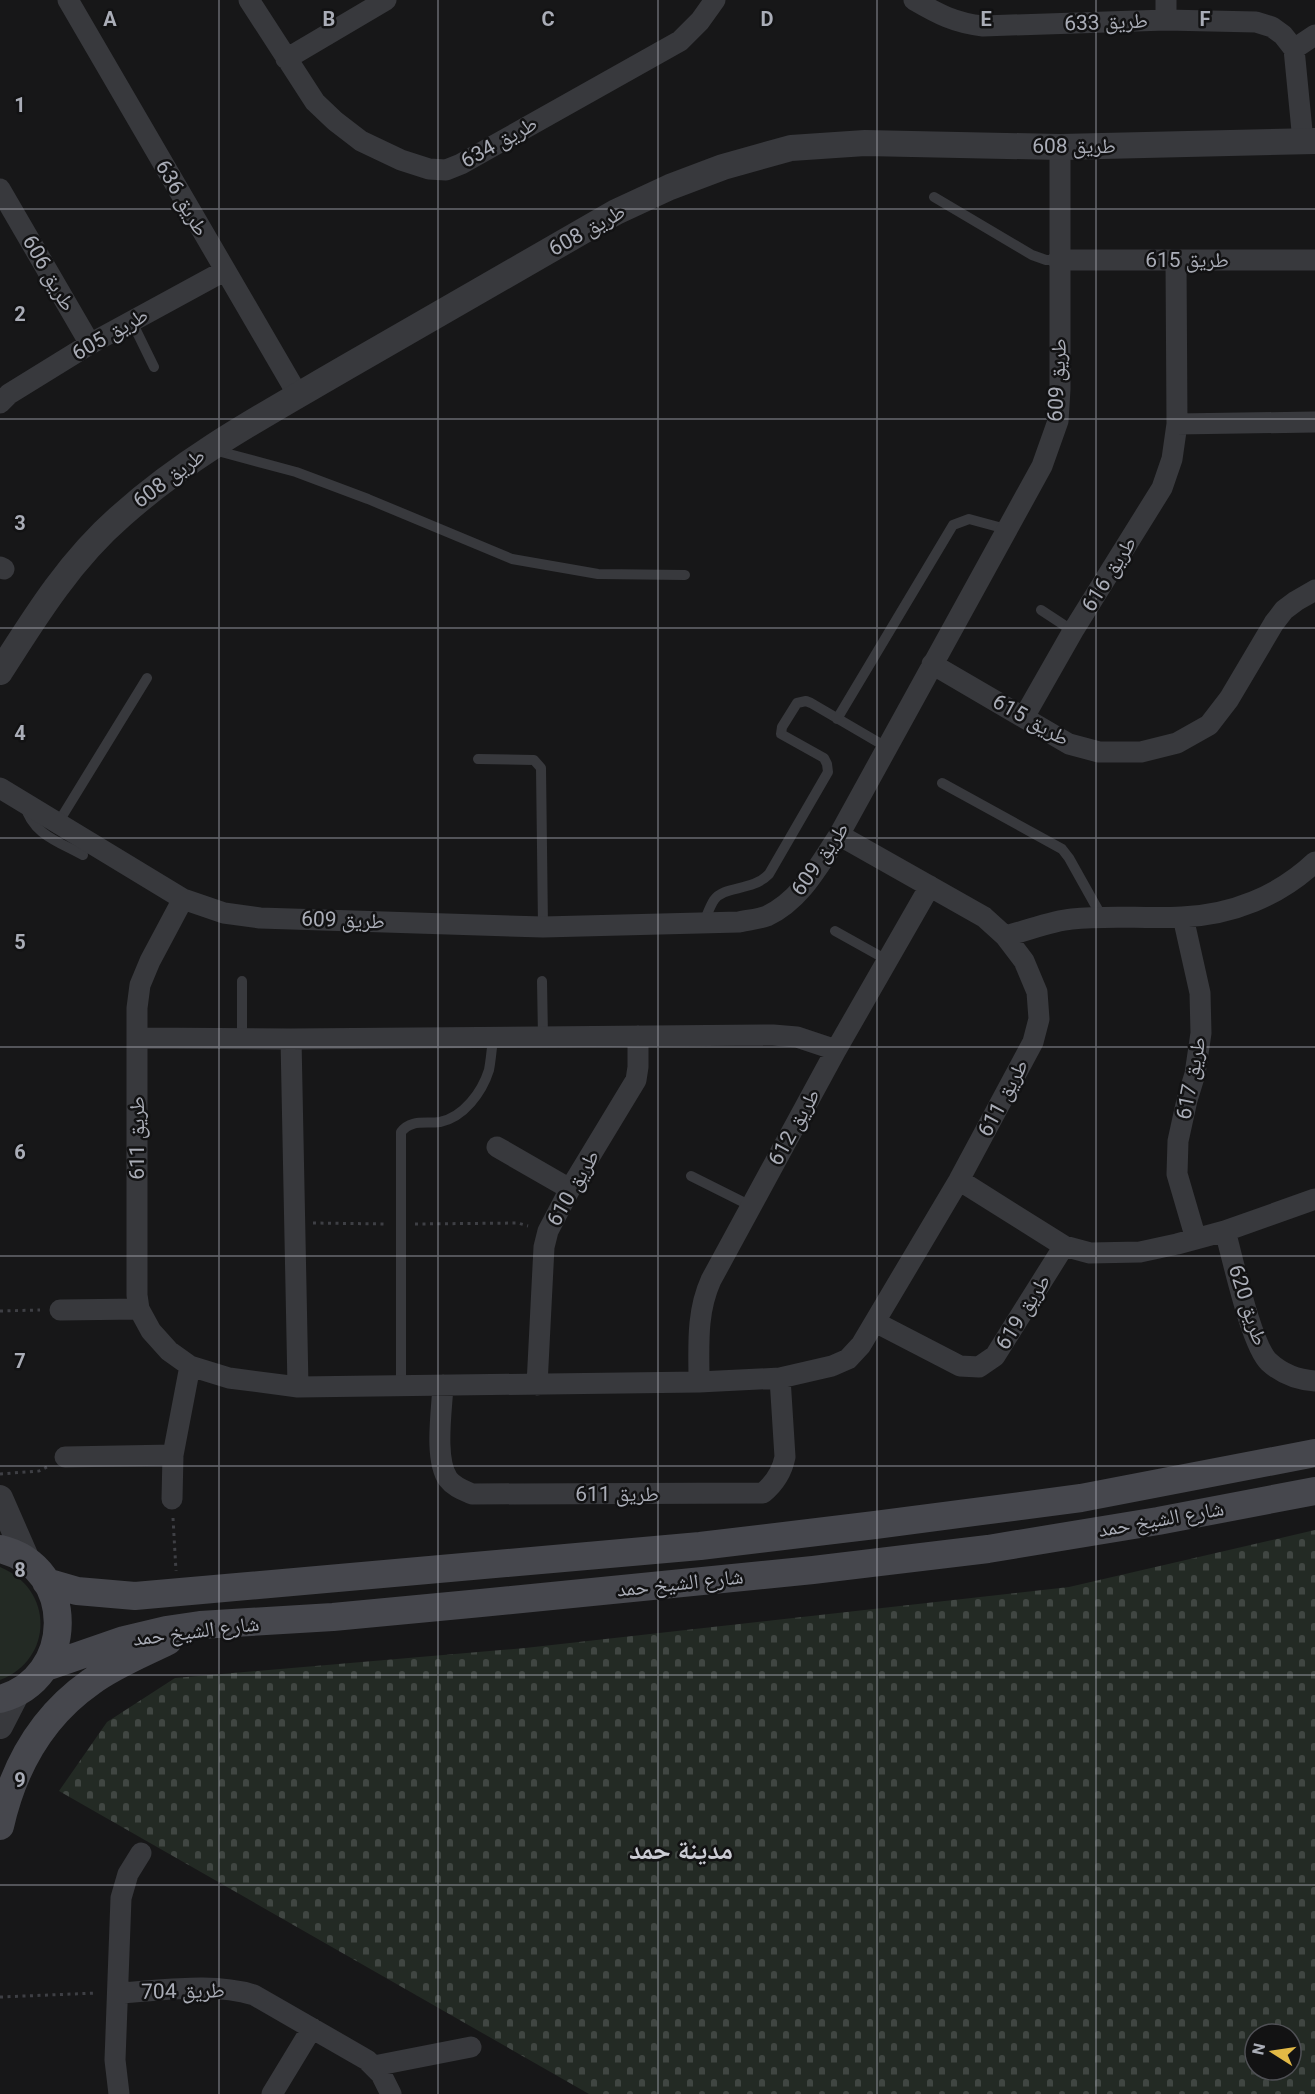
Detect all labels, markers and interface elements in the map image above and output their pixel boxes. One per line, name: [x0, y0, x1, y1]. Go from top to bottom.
text: A: [103, 7, 117, 31]
text: B: [323, 7, 335, 31]
text: C: [541, 7, 555, 31]
text: D: [761, 7, 774, 31]
text: E: [980, 7, 992, 31]
text: F: [1200, 7, 1211, 31]
street label: طريق 633: [1064, 9, 1148, 36]
text: 1: [14, 93, 26, 117]
street label: طريق 634: [457, 111, 542, 174]
street label: طريق 608: [1032, 134, 1116, 159]
street label: طريق 636: [150, 156, 213, 241]
street label: طريق 608: [545, 199, 630, 262]
street label: طريق 606: [17, 231, 80, 316]
street label: طريق 615: [1145, 248, 1229, 273]
text: 2: [14, 302, 26, 326]
street label: طريق 605: [68, 303, 153, 366]
street label: طريق 609: [1043, 338, 1072, 422]
street label: طريق 608: [128, 443, 210, 514]
text: 3: [14, 511, 26, 535]
street label: طريق 616: [1077, 532, 1142, 616]
street label: طريق 615: [988, 689, 1073, 752]
text: 4: [14, 721, 26, 745]
street label: طريق 609: [786, 818, 855, 901]
street label: طريق 609: [301, 907, 385, 934]
text: 5: [14, 930, 26, 954]
street label: طريق 617: [1171, 1035, 1212, 1122]
street label: طريق 611: [973, 1055, 1034, 1141]
street label: طريق 612: [763, 1085, 826, 1170]
street label: طريق 611: [125, 1096, 150, 1180]
text: 6: [14, 1140, 26, 1164]
street label: طريق 610: [542, 1146, 605, 1231]
street label: طريق 620: [1223, 1262, 1272, 1349]
street label: طريق 619: [991, 1270, 1056, 1354]
text: 7: [14, 1349, 26, 1373]
street label: طريق 611: [575, 1482, 659, 1507]
street label: شارع الشيخ حمد: [1096, 1496, 1226, 1543]
text: 8: [14, 1558, 26, 1582]
street label: شارع الشيخ حمد: [615, 1564, 745, 1603]
street label: شارع الشيخ حمد: [131, 1611, 261, 1652]
text: 9: [14, 1768, 26, 1792]
district label: مدينة حمد: [629, 1834, 733, 1866]
street label: طريق 704: [141, 1978, 225, 2005]
north arrow: [1243, 2022, 1303, 2082]
text: N: [1248, 2041, 1269, 2056]

